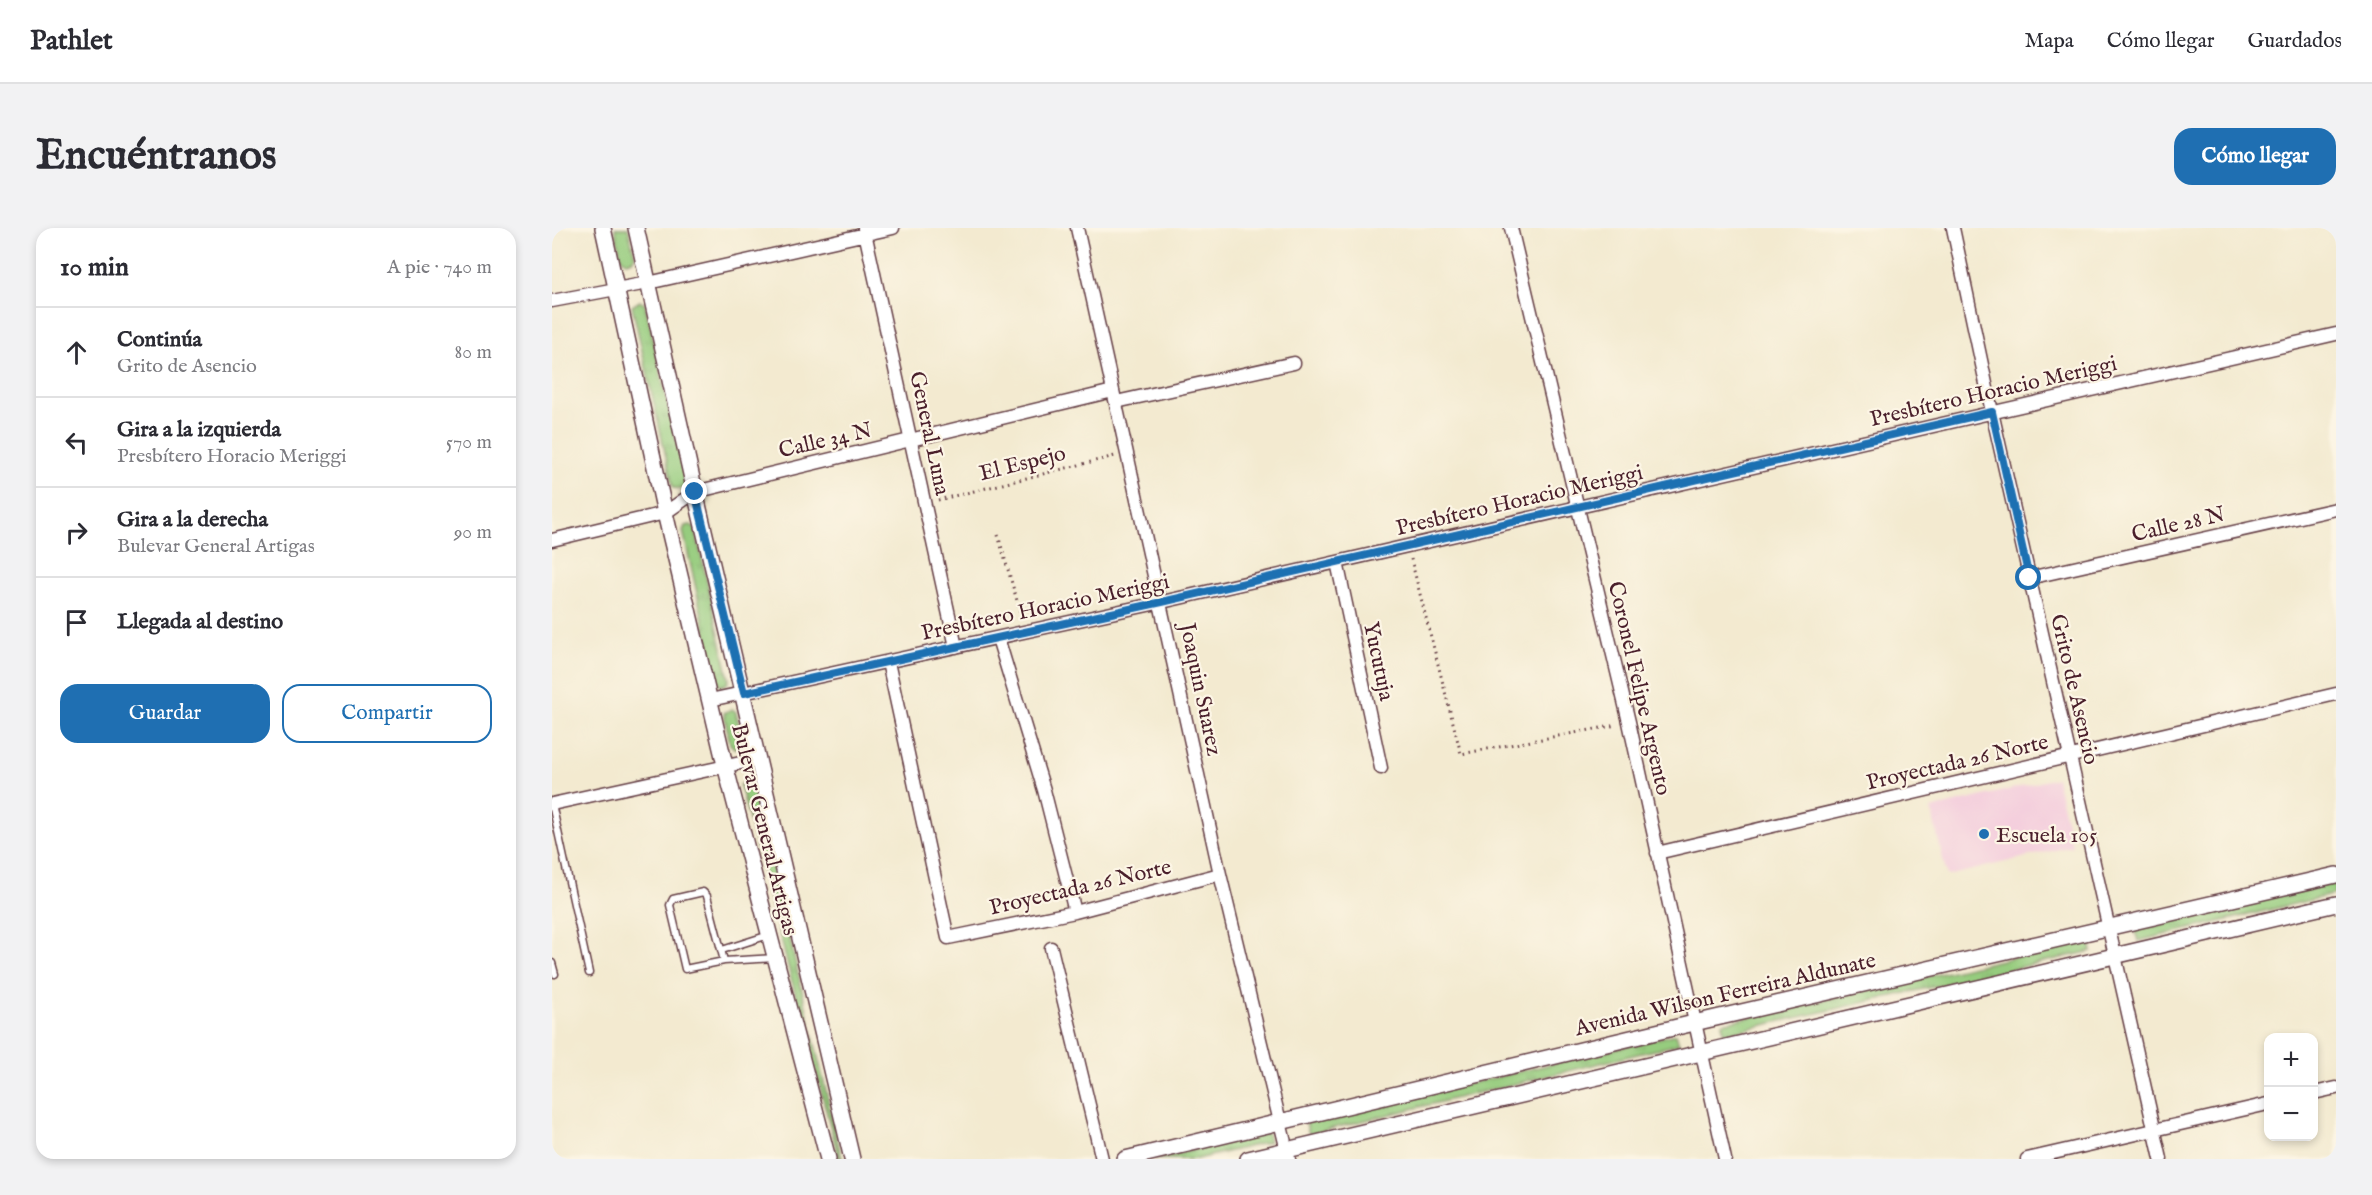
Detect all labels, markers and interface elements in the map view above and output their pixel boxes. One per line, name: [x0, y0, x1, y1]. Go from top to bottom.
text: Pathlet: [30, 24, 113, 59]
text: Mapa: [2025, 28, 2074, 55]
text: Cómo llegar: [2107, 28, 2214, 55]
text: Guardados: [2247, 28, 2342, 55]
button: Cómo llegar: [2174, 128, 2336, 185]
text: Encuéntranos: [36, 130, 277, 183]
text: 10 min: [60, 251, 129, 284]
text: A pie · 740 m: [387, 255, 492, 280]
text: Continúa: [117, 326, 202, 354]
icon: ahead: [60, 336, 93, 369]
text: 80 m: [455, 340, 492, 365]
street label: Presbítero Horacio Meriggi: [1867, 350, 2120, 434]
text: Grito de Asencio: [117, 354, 257, 379]
street label: General Luna: [902, 369, 956, 498]
text: Gira a la izquierda: [117, 416, 281, 444]
street label: Calle 34 N: [776, 417, 875, 465]
icon: left: [60, 426, 93, 459]
text: 570 m: [446, 430, 492, 455]
street label: El Espejo: [976, 440, 1069, 488]
text: Presbítero Horacio Meriggi: [117, 444, 347, 469]
street label: Presbítero Horacio Meriggi: [1393, 459, 1646, 543]
route end: [681, 478, 707, 504]
street label: Calle 28 N: [2129, 501, 2228, 549]
text: Gira a la derecha: [117, 506, 268, 534]
icon: right: [60, 516, 93, 549]
text: 90 m: [454, 520, 492, 545]
text: Bulevar General Artigas: [117, 534, 315, 559]
route start: [2015, 564, 2041, 590]
street label: Presbítero Horacio Meriggi: [919, 568, 1172, 648]
street label: Coronel Felipe Argento: [1601, 579, 1677, 798]
icon: arrive: [60, 606, 93, 639]
text: Llegada al destino: [117, 608, 283, 636]
street label: Grito de Asencio: [2043, 611, 2105, 768]
street label: Joaquin Suarez: [1172, 618, 1228, 758]
street label: Yucutuja: [1356, 619, 1400, 704]
button: Guardar: [60, 684, 270, 743]
button: Compartir: [282, 684, 492, 743]
street label: Bulevar General Artigas: [724, 721, 804, 938]
street label: Proyectada 26 Norte: [1864, 728, 2051, 798]
place label: Escuela 105: [1996, 822, 2097, 850]
marker: Escuela 105: [1977, 827, 1991, 841]
street label: Proyectada 26 Norte: [987, 853, 1174, 923]
street label: Avenida Wilson Ferreira Aldunate: [1571, 947, 1879, 1043]
map controls: [2264, 1033, 2318, 1141]
button: +: [2264, 1033, 2318, 1087]
button: −: [2264, 1087, 2318, 1141]

